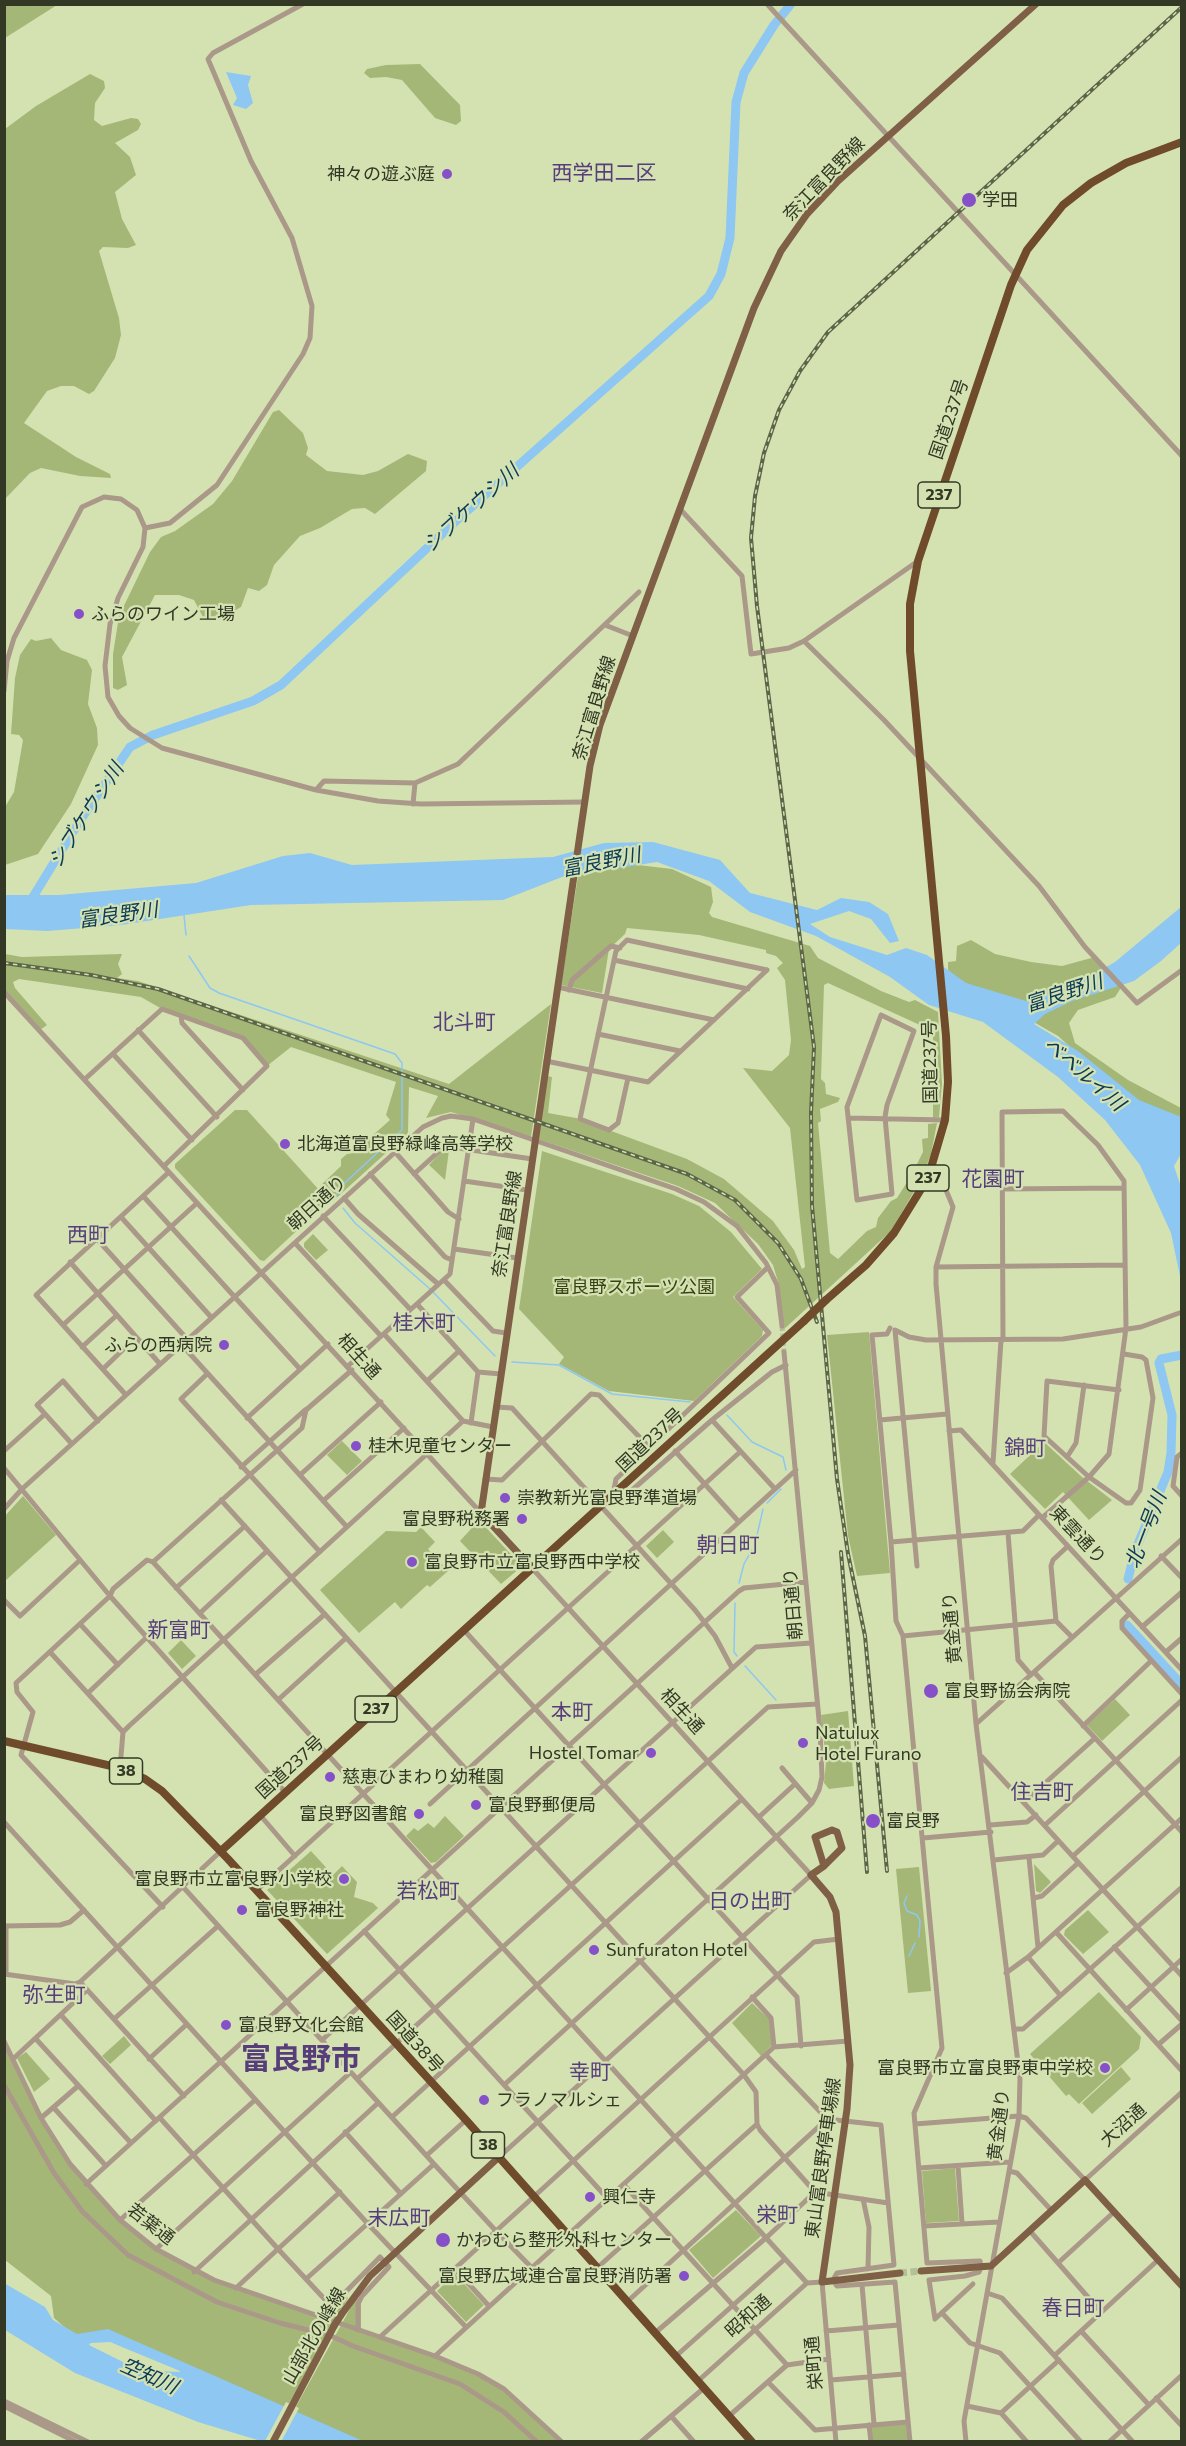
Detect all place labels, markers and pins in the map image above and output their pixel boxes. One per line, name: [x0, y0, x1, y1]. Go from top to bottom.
place label: 神々の遊ぶ庭: [327, 163, 435, 185]
marker: 神々の遊ぶ庭: [440, 167, 454, 181]
place label: 学田: [982, 189, 1018, 211]
marker: 学田: [960, 191, 978, 209]
place label: ふらのワイン工場: [91, 603, 235, 625]
marker: ふらのワイン工場: [72, 607, 86, 621]
place label: 北海道富良野緑峰高等学校: [297, 1133, 513, 1155]
marker: 北海道富良野緑峰高等学校: [278, 1137, 292, 1151]
place label: ふらの西病院: [104, 1334, 212, 1356]
marker: ふらの西病院: [217, 1338, 231, 1352]
place label: 桂木児童センター: [368, 1435, 512, 1457]
marker: 桂木児童センター: [349, 1439, 363, 1453]
place label: 崇教新光富良野準道場: [517, 1487, 697, 1509]
marker: 崇教新光富良野準道場: [498, 1491, 512, 1505]
place label: 富良野税務署: [402, 1508, 510, 1530]
marker: 富良野税務署: [515, 1512, 529, 1526]
place label: 富良野市立富良野西中学校: [424, 1551, 640, 1573]
marker: 富良野市立富良野西中学校: [405, 1555, 419, 1569]
place label: 富良野協会病院: [944, 1680, 1070, 1702]
marker: 富良野協会病院: [922, 1682, 940, 1700]
place label: Natulux Hotel Furano: [815, 1722, 921, 1764]
marker: Natulux Hotel Furano: [796, 1736, 810, 1750]
place label: Hostel Tomar: [529, 1742, 639, 1764]
marker: Hostel Tomar: [644, 1746, 658, 1760]
place label: 慈恵ひまわり幼稚園: [342, 1766, 504, 1788]
marker: 慈恵ひまわり幼稚園: [323, 1770, 337, 1784]
place label: 富良野郵便局: [488, 1794, 596, 1816]
marker: 富良野郵便局: [469, 1798, 483, 1812]
place label: 富良野図書館: [299, 1803, 407, 1825]
marker: 富良野図書館: [412, 1807, 426, 1821]
place label: 富良野: [886, 1810, 940, 1832]
marker: 富良野: [864, 1812, 882, 1830]
place label: 富良野市立富良野小学校: [134, 1868, 332, 1890]
marker: 富良野市立富良野小学校: [337, 1872, 351, 1886]
place label: 富良野神社: [254, 1899, 344, 1921]
marker: 富良野神社: [235, 1903, 249, 1917]
place label: Sunfuraton Hotel: [606, 1939, 748, 1961]
marker: Sunfuraton Hotel: [587, 1943, 601, 1957]
place label: 富良野文化会館: [238, 2014, 364, 2036]
marker: 富良野文化会館: [219, 2018, 233, 2032]
place label: 富良野市立富良野東中学校: [877, 2057, 1093, 2079]
marker: 富良野市立富良野東中学校: [1098, 2061, 1112, 2075]
place label: フラノマルシェ: [496, 2089, 622, 2111]
marker: フラノマルシェ: [477, 2093, 491, 2107]
place label: 興仁寺: [602, 2186, 656, 2208]
marker: 興仁寺: [583, 2190, 597, 2204]
place label: かわむら整形外科センター: [456, 2229, 672, 2251]
marker: かわむら整形外科センター: [434, 2231, 452, 2249]
place label: 富良野広域連合富良野消防署: [438, 2265, 672, 2287]
marker: 富良野広域連合富良野消防署: [677, 2269, 691, 2283]

